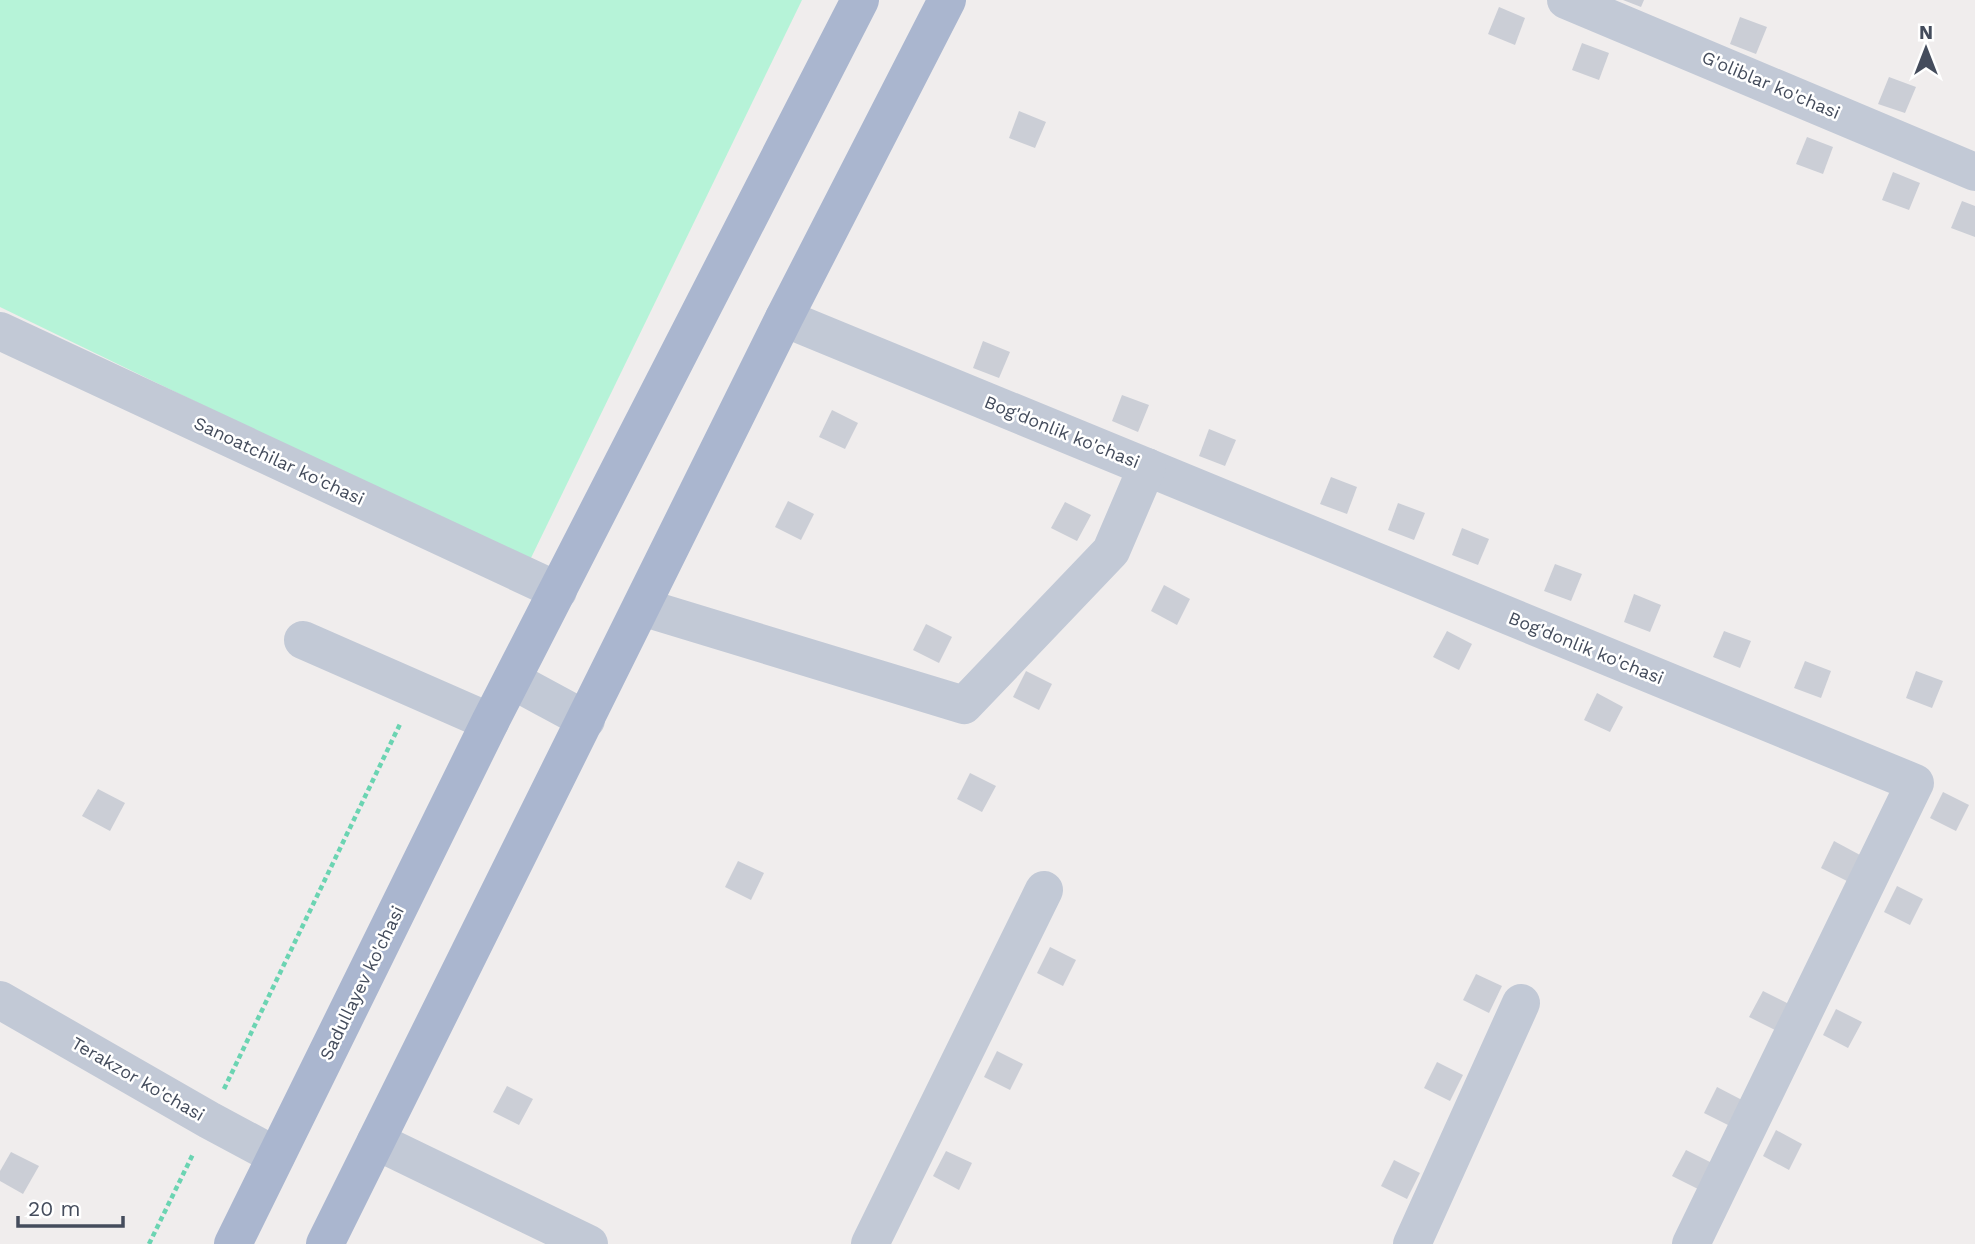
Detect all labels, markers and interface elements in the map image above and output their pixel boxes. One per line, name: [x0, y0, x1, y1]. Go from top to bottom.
north arrow: [1891, 14, 1961, 84]
text: N: [1919, 21, 1933, 44]
street label: G'oliblar ko'chasi: [1699, 46, 1843, 123]
street label: Bog'donlik ko'chasi: [982, 391, 1143, 472]
street label: Sanoatchilar ko'chasi: [191, 412, 368, 509]
street label: Bog'donlik ko'chasi: [1506, 607, 1667, 688]
street label: Sadullayev ko'chasi: [315, 902, 408, 1063]
street label: Terakzor ko'chasi: [68, 1032, 208, 1125]
scale bar: [18, 1184, 122, 1228]
text: 20 m: [28, 1196, 80, 1221]

